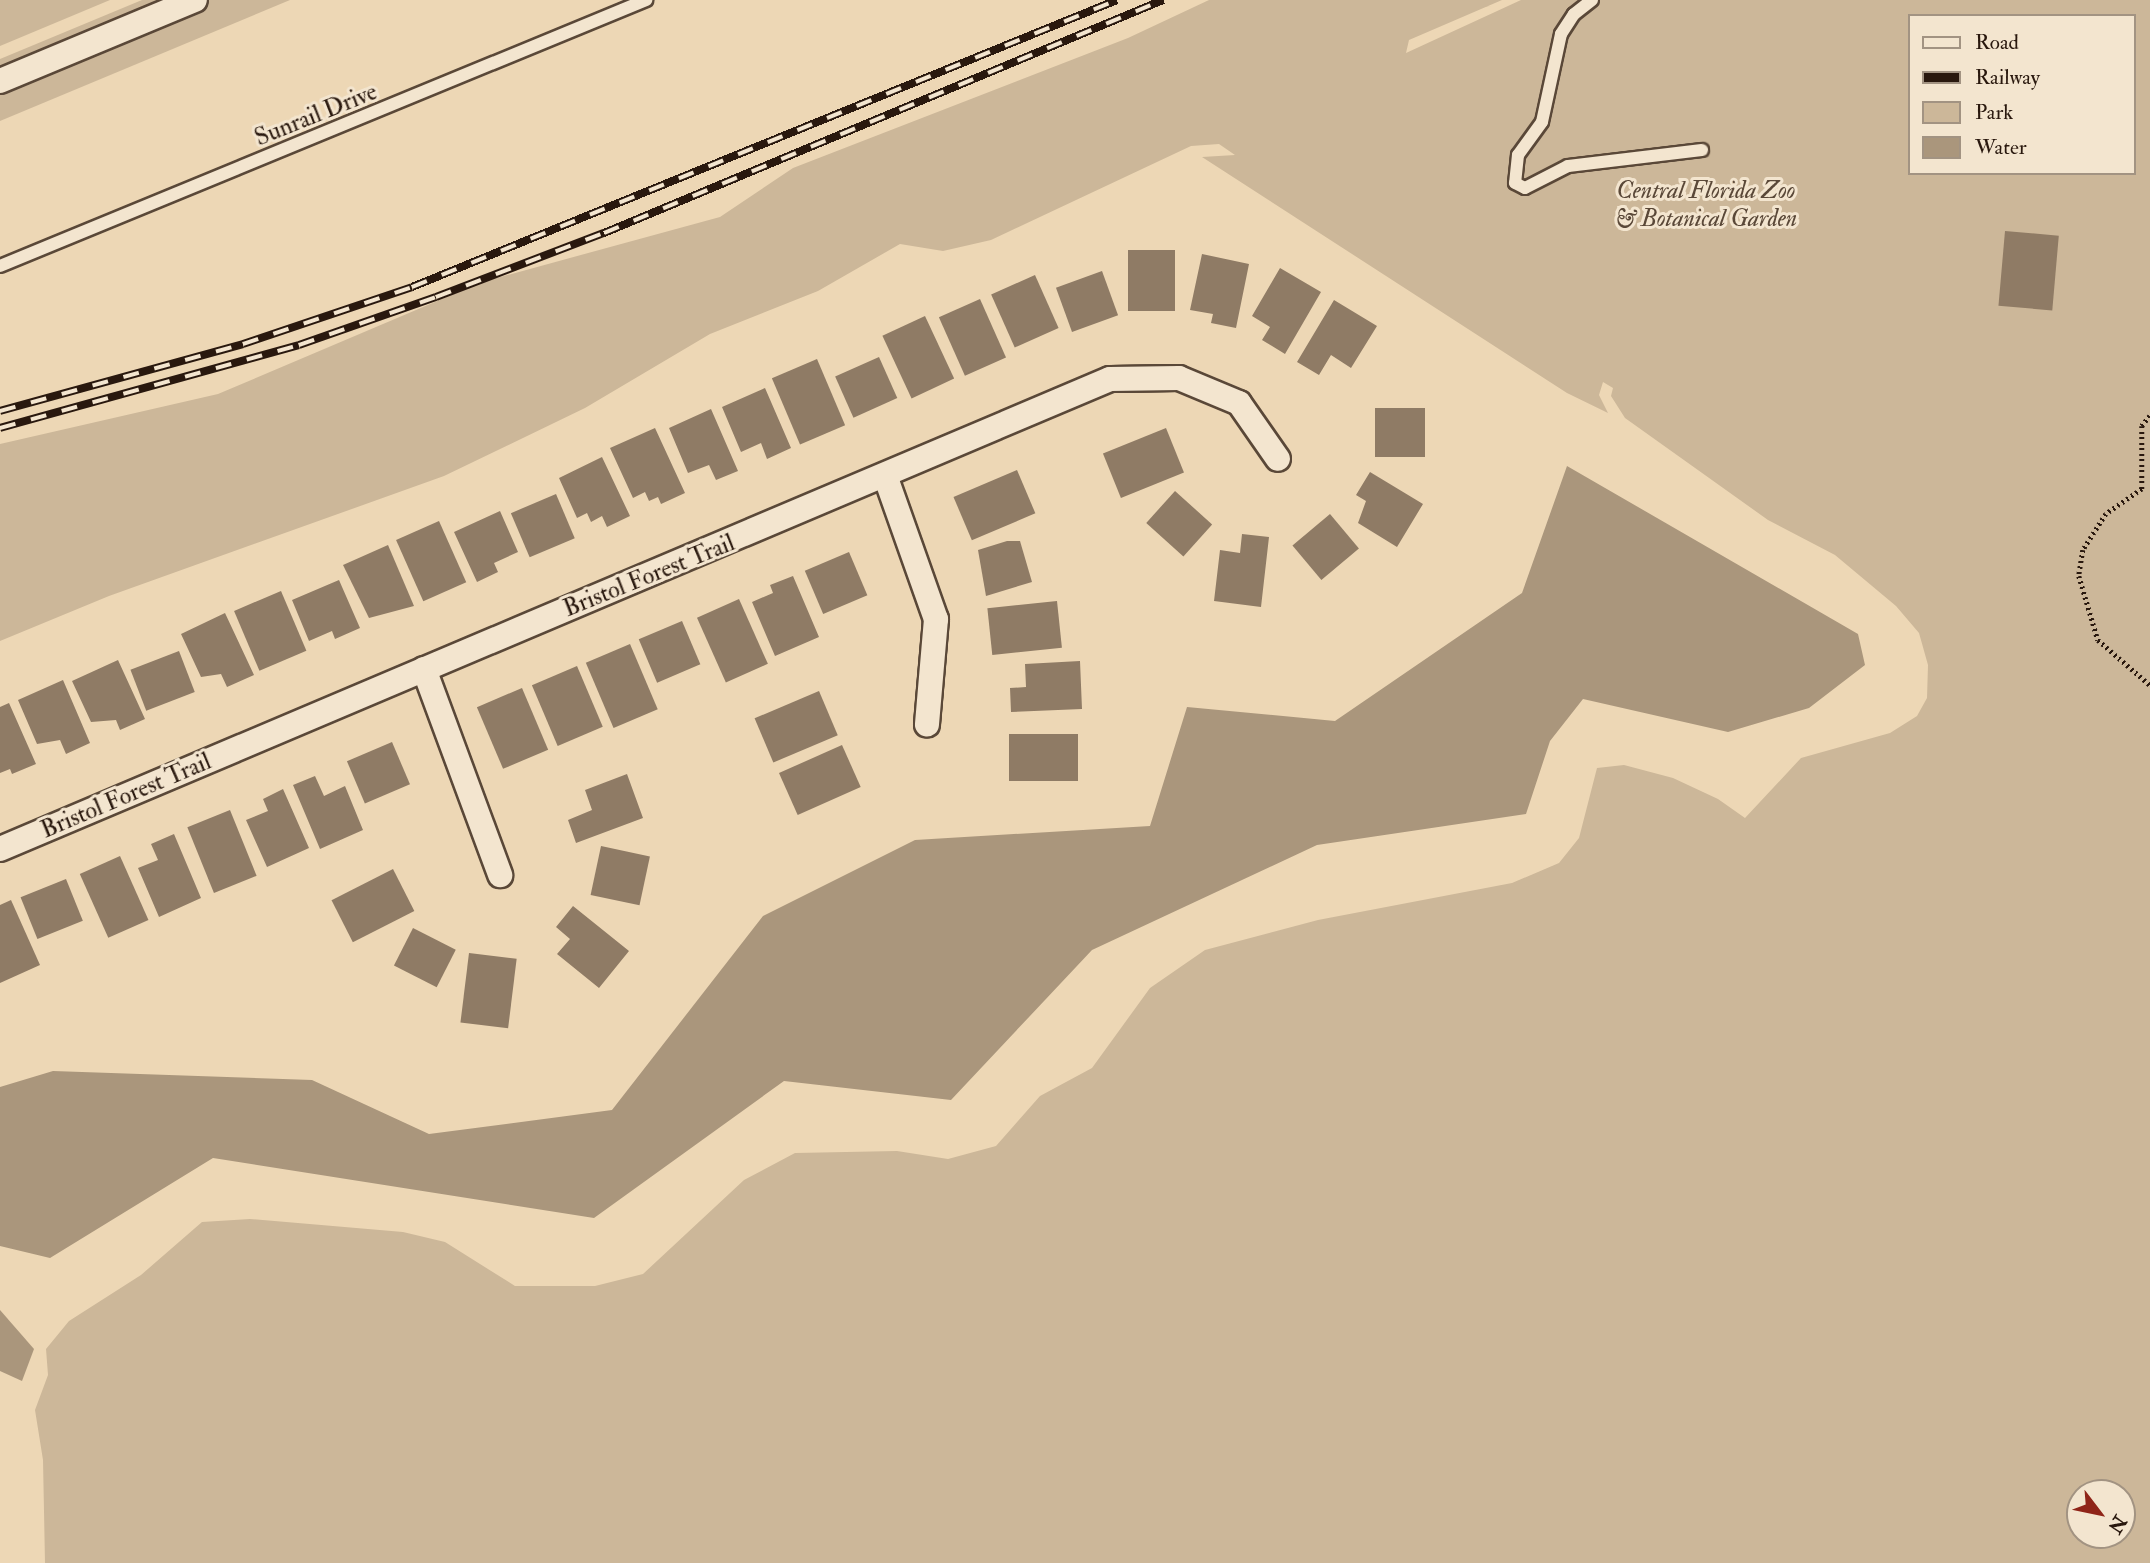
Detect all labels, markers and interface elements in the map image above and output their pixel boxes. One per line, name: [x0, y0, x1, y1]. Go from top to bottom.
legend: [1909, 14, 2136, 175]
text: Road: [1975, 29, 2019, 56]
text: Railway: [1975, 64, 2040, 91]
street label: Sunrail Drive: [251, 77, 381, 153]
text: Park: [1975, 99, 2013, 126]
text: Water: [1975, 134, 2027, 161]
park label: Central Florida Zoo & Botanical Garden: [1615, 177, 1797, 233]
street label: Bristol Forest Trail: [559, 529, 739, 623]
street label: Bristol Forest Trail: [37, 747, 215, 845]
north arrow: [2066, 1479, 2136, 1549]
text: N: [2102, 1510, 2132, 1538]

